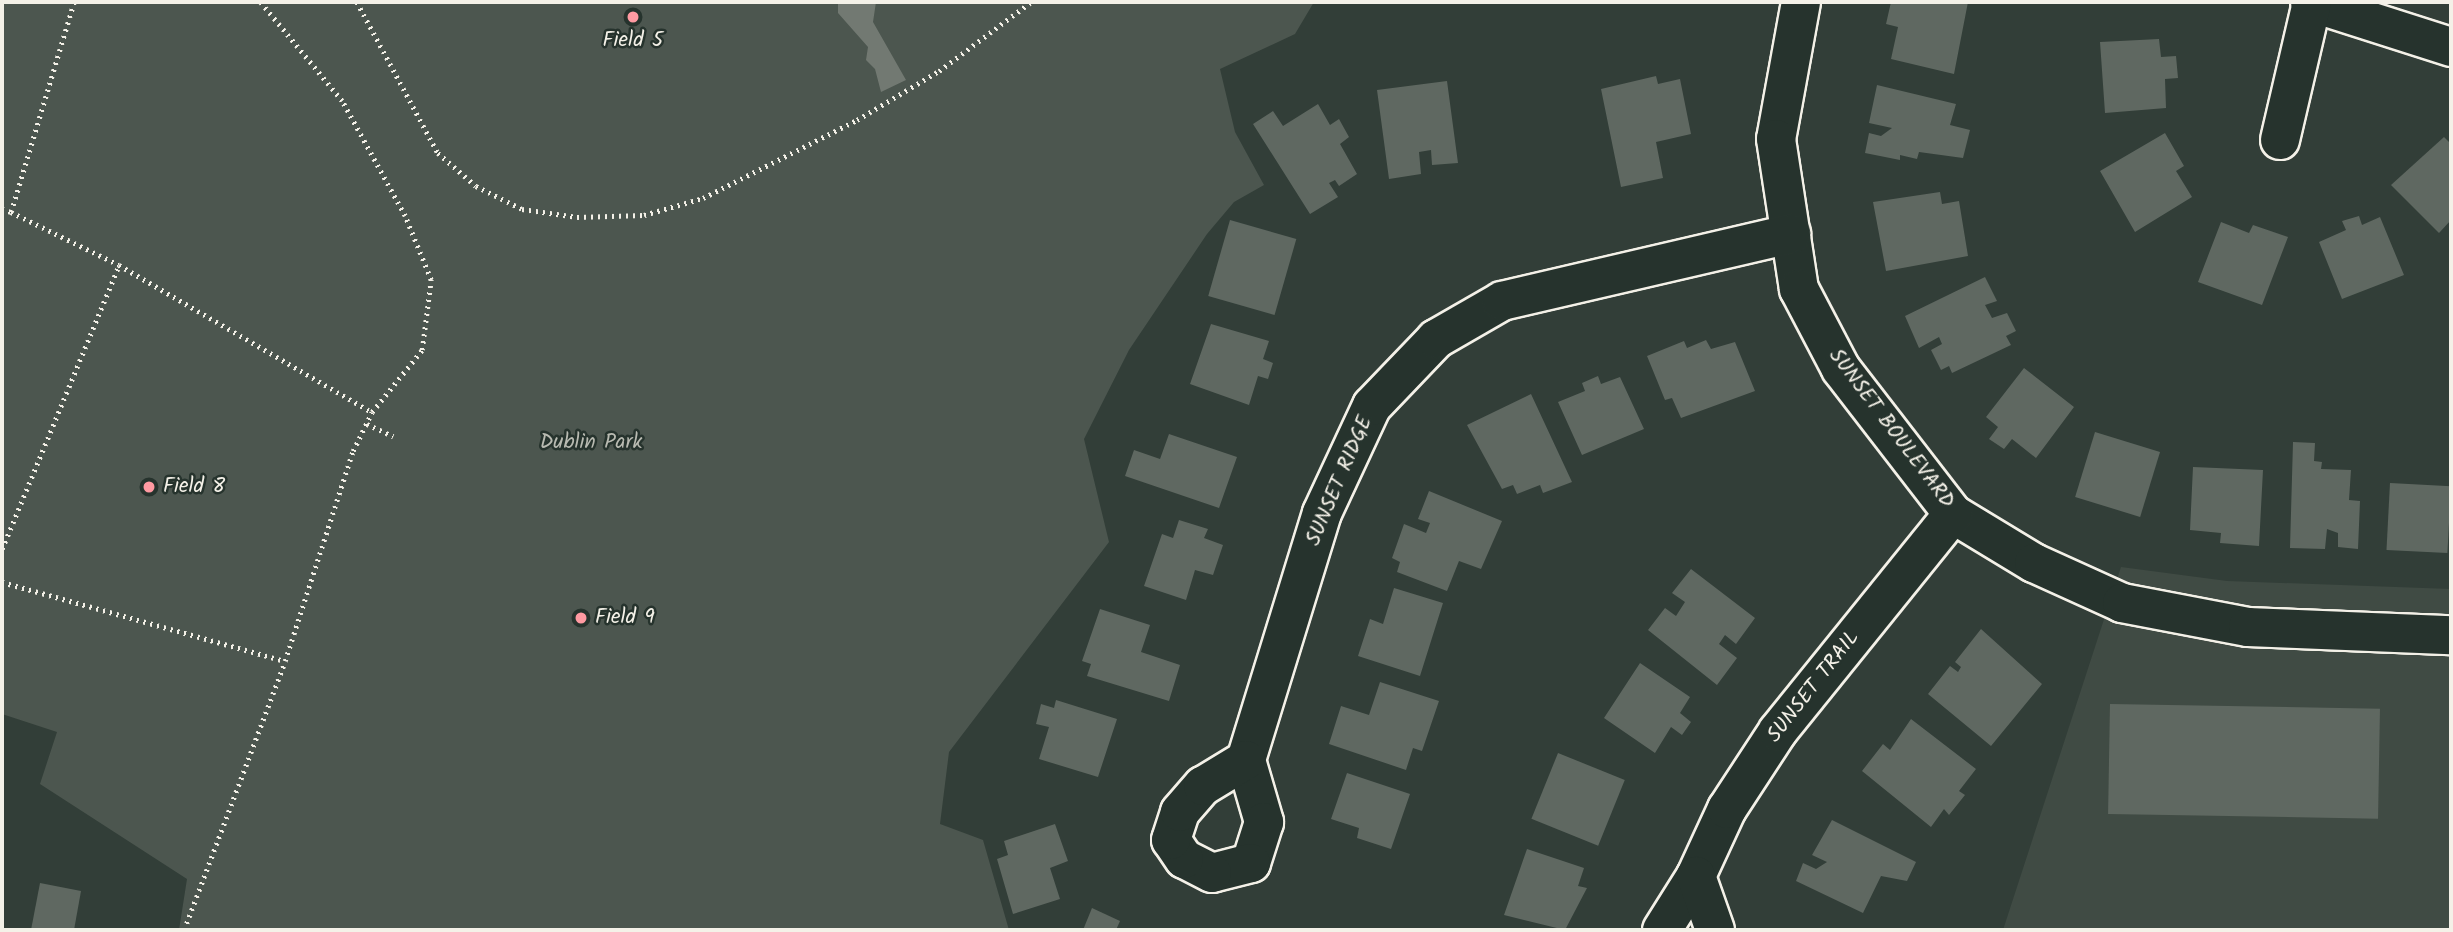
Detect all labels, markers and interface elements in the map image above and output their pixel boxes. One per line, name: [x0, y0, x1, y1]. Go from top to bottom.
marker: Field 5: [625, 9, 641, 25]
place label: Field 5: [603, 28, 663, 54]
street label: SUNSET BOULEVARD: [1823, 344, 1959, 514]
street label: SUNSET RIDGE: [1301, 412, 1379, 550]
park label: Dublin Park: [540, 430, 642, 456]
place label: Field 8: [163, 474, 225, 500]
marker: Field 8: [141, 479, 157, 495]
place label: Field 9: [595, 605, 655, 631]
marker: Field 9: [573, 610, 589, 626]
street label: SUNSET TRAIL: [1762, 626, 1866, 748]

